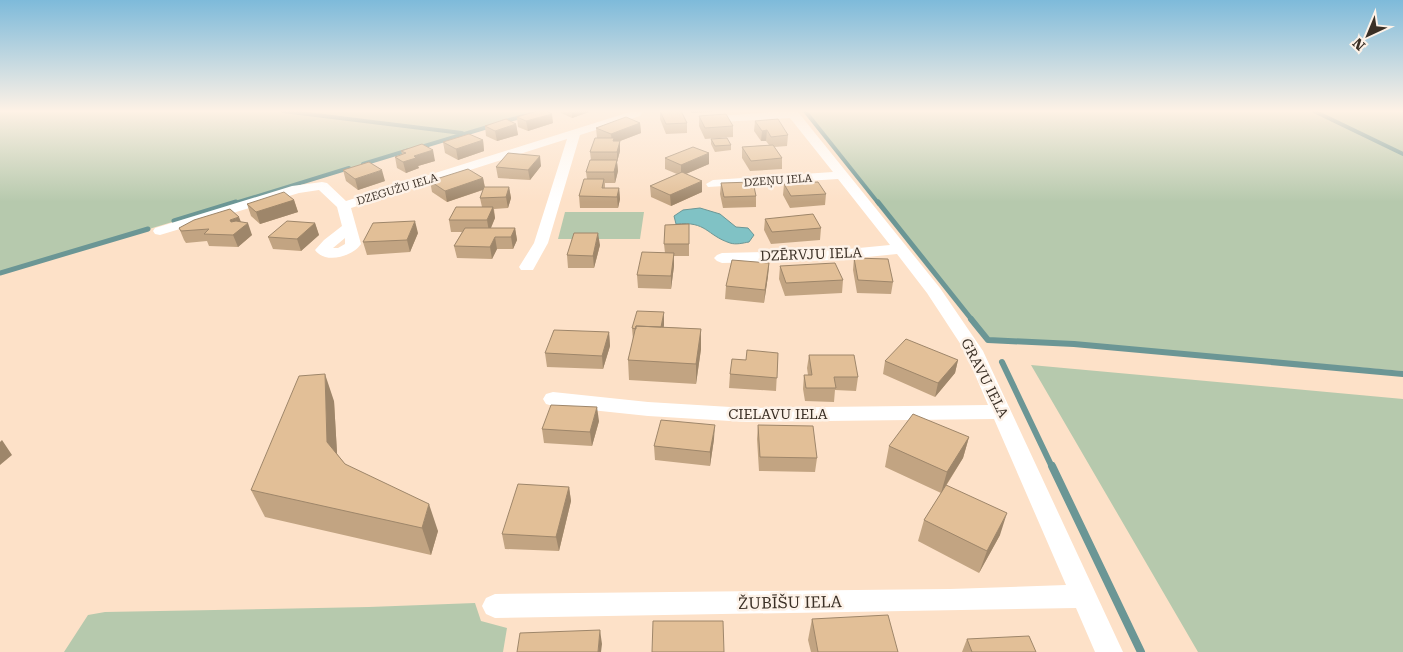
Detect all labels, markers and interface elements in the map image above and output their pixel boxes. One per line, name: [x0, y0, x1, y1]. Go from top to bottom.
north arrow: [1343, 10, 1393, 60]
text: N: [1349, 35, 1368, 54]
street label: DZEGUŽU IELA: [355, 170, 439, 208]
street label: DZEŅU IELA: [743, 172, 813, 190]
street label: DZĒRVJU IELA: [760, 244, 863, 264]
street label: GRAVU IELA: [958, 336, 1012, 421]
street label: CIELAVU IELA: [728, 406, 828, 422]
street label: ŽUBĪŠU IELA: [738, 592, 843, 613]

